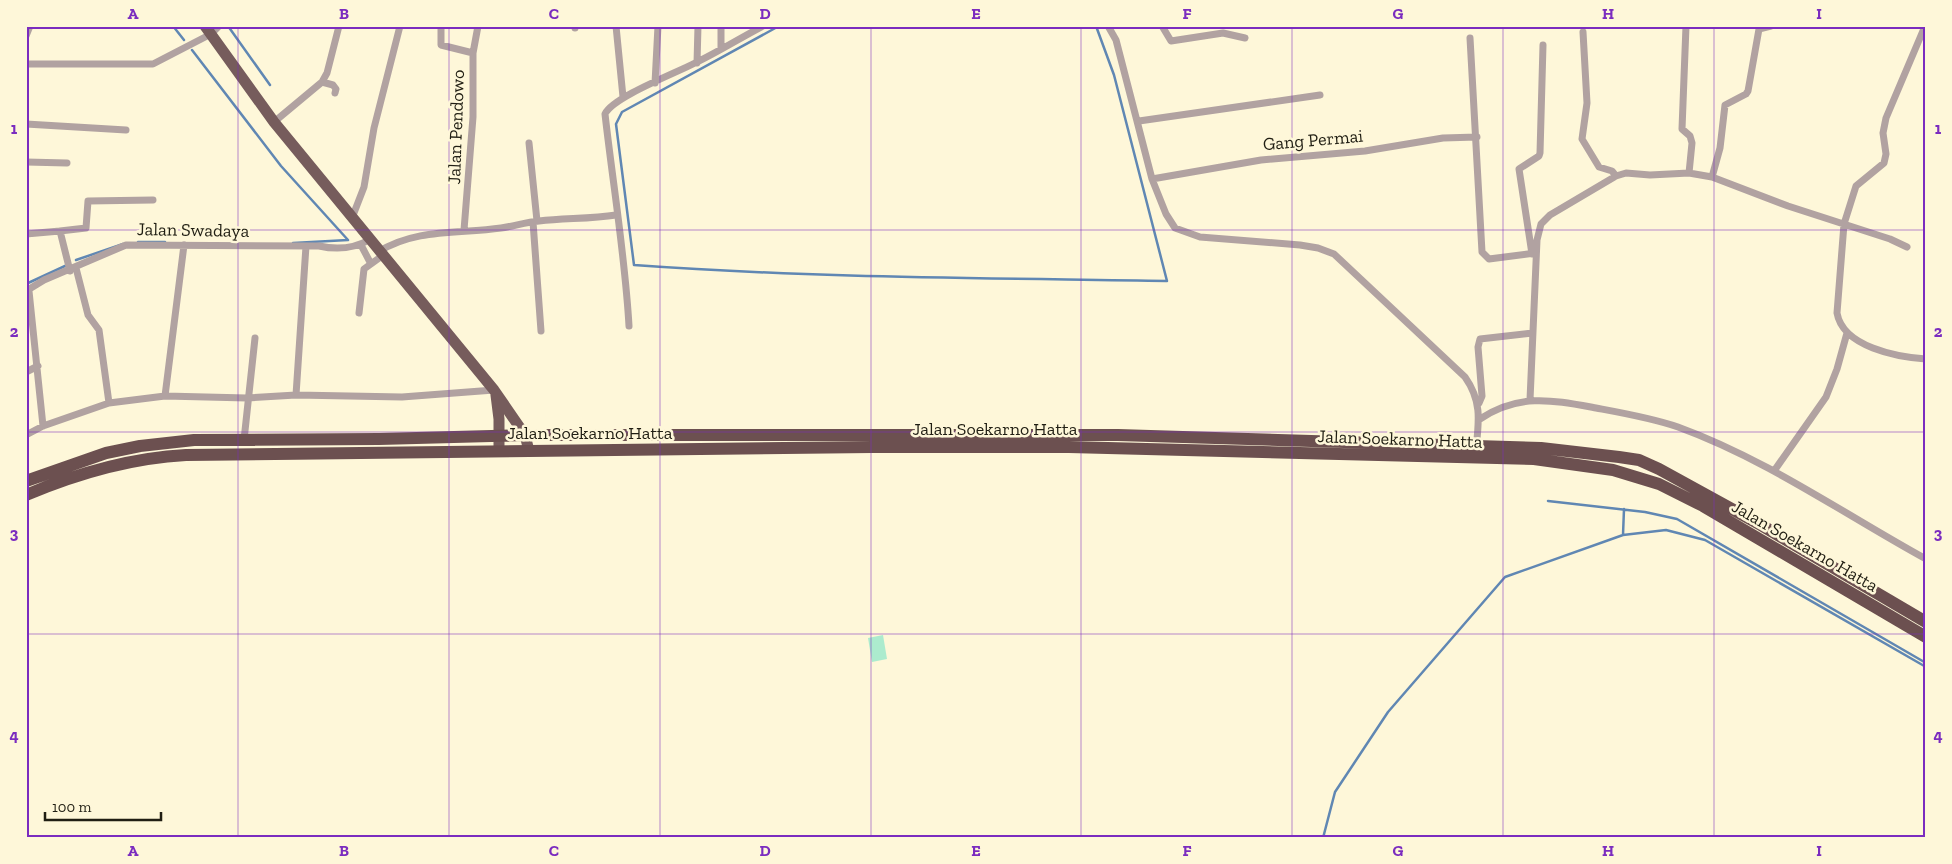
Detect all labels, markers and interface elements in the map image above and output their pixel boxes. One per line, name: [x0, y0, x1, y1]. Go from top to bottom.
text: A: [128, 4, 139, 23]
text: B: [339, 4, 349, 23]
text: C: [549, 4, 559, 23]
text: D: [759, 4, 771, 23]
text: E: [971, 4, 981, 23]
text: F: [1182, 4, 1192, 23]
text: G: [1393, 4, 1404, 23]
text: H: [1602, 4, 1614, 23]
text: I: [1816, 4, 1822, 23]
street label: Jalan Pendowo: [443, 69, 469, 185]
text: 1: [11, 119, 18, 138]
text: 1: [1935, 119, 1942, 138]
street label: Gang Permai: [1262, 125, 1364, 155]
street label: Jalan Swadaya: [137, 218, 250, 242]
text: 2: [10, 322, 19, 341]
text: 2: [1934, 322, 1943, 341]
street label: Jalan Soekarno Hatta: [913, 418, 1078, 440]
street label: Jalan Soekarno Hatta: [508, 422, 673, 444]
street label: Jalan Soekarno Hatta: [1317, 425, 1483, 453]
street label: Jalan Soekarno Hatta: [1728, 495, 1882, 597]
text: 3: [10, 524, 19, 543]
text: 3: [1934, 524, 1943, 543]
text: 4: [9, 726, 19, 745]
text: 4: [1933, 726, 1943, 745]
scale bar: [45, 789, 161, 821]
text: 100 m: [52, 798, 91, 816]
text: A: [128, 841, 139, 860]
text: B: [339, 841, 349, 860]
text: C: [549, 841, 559, 860]
text: D: [759, 841, 771, 860]
text: E: [971, 841, 981, 860]
text: F: [1182, 841, 1192, 860]
text: G: [1393, 841, 1404, 860]
text: H: [1602, 841, 1614, 860]
text: I: [1816, 841, 1822, 860]

